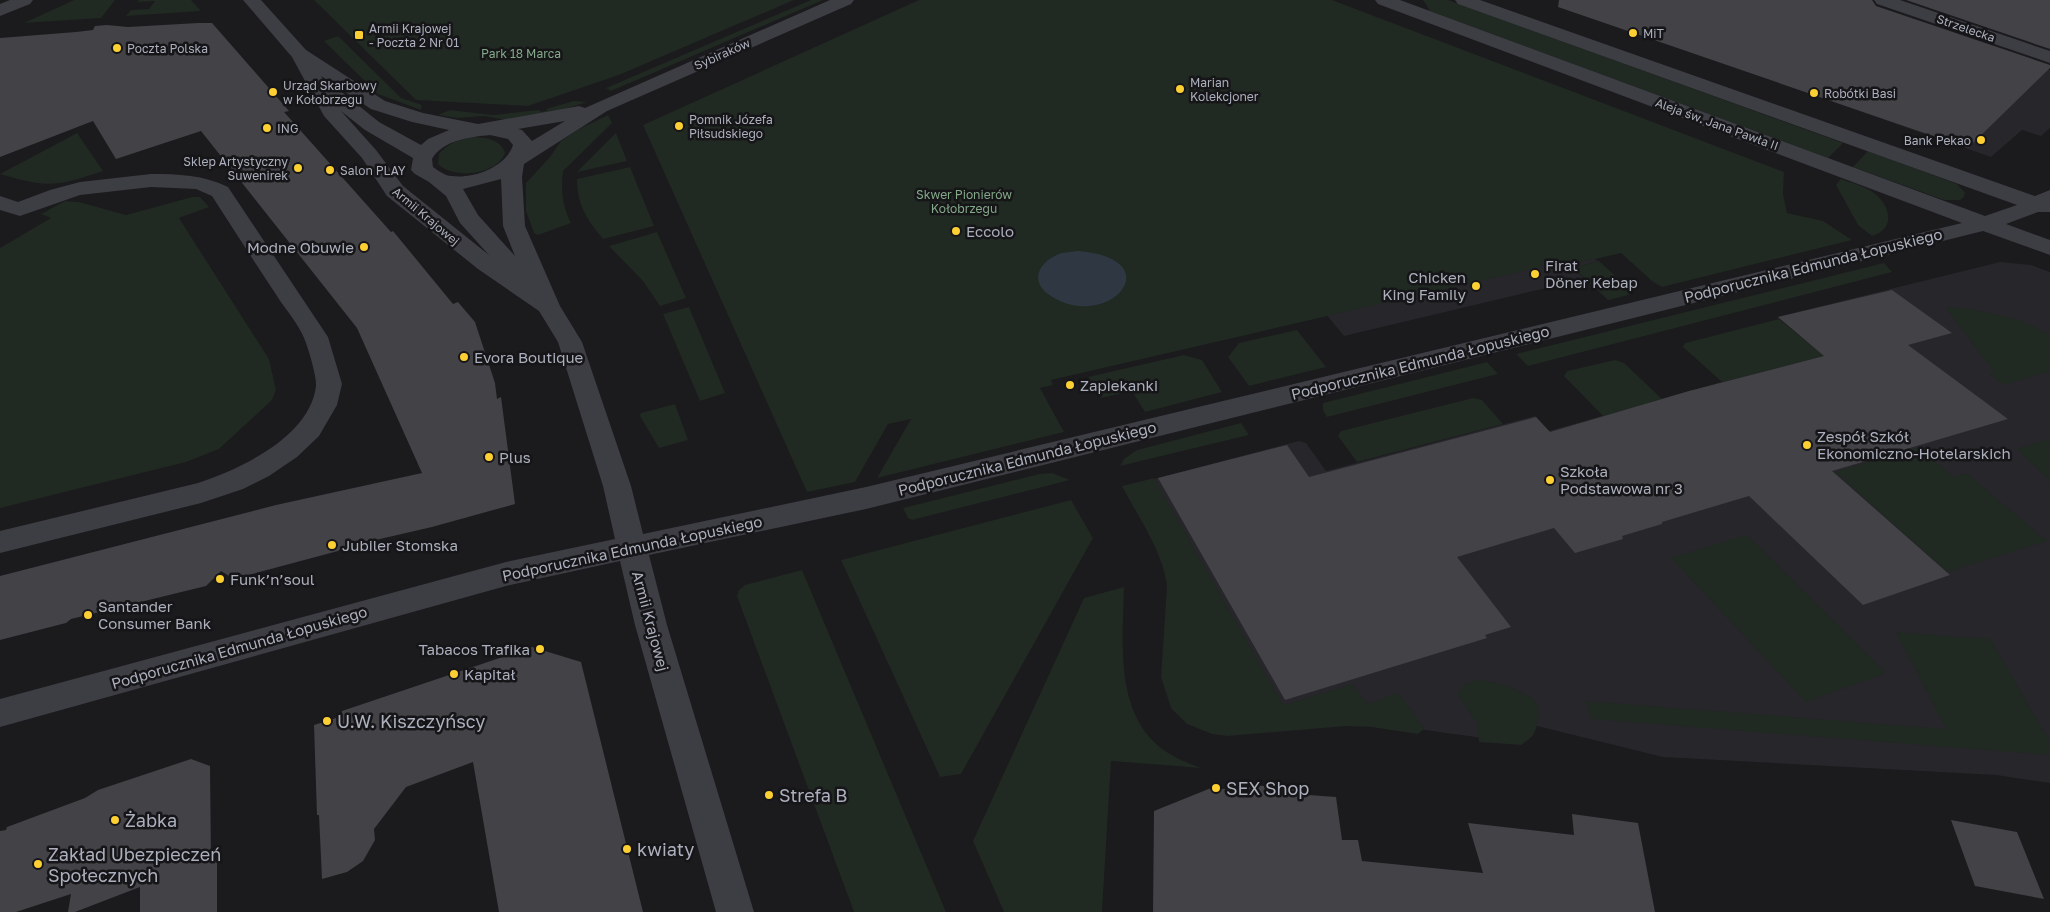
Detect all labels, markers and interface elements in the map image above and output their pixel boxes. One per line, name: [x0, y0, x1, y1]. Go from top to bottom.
street label: Strzelecka: [1935, 11, 1997, 45]
place label: Armii Krajowej - Poczta 2 Nr 01: [369, 21, 459, 50]
place label: MiT: [1643, 26, 1665, 41]
marker: MiT: [1627, 27, 1639, 39]
marker: Armii Krajowej - Poczta 2 Nr 01: [353, 29, 365, 41]
street label: Sybiraków: [692, 35, 753, 73]
place label: Poczta Polska: [127, 41, 208, 56]
marker: Poczta Polska: [111, 42, 123, 54]
park label: Park 18 Marca: [481, 46, 561, 61]
place label: Marian Kolekcjoner: [1190, 75, 1259, 104]
place label: Urząd Skarbowy w Kołobrzegu: [283, 78, 377, 107]
marker: Marian Kolekcjoner: [1174, 83, 1186, 95]
marker: Urząd Skarbowy w Kołobrzegu: [267, 86, 279, 98]
place label: Robótki Basi: [1824, 86, 1896, 101]
marker: Robótki Basi: [1808, 87, 1820, 99]
street label: Aleja św. Jana Pawła II: [1653, 95, 1781, 153]
place label: Pomnik Józefa Piłsudskiego: [689, 112, 773, 141]
marker: Pomnik Józefa Piłsudskiego: [673, 120, 685, 132]
place label: ING: [277, 121, 298, 136]
marker: ING: [261, 122, 273, 134]
place label: Bank Pekao: [1904, 133, 1971, 148]
marker: Bank Pekao: [1975, 134, 1987, 146]
place label: Sklep Artystyczny Suwenirek: [183, 154, 288, 183]
marker: Sklep Artystyczny Suwenirek: [292, 162, 304, 174]
place label: Salon PLAY: [340, 163, 406, 178]
marker: Salon PLAY: [324, 164, 336, 176]
street label: Armii Krajowej: [390, 184, 462, 248]
park label: Skwer Pionierów Kołobrzegu: [916, 187, 1012, 216]
place label: Eccolo: [966, 222, 1014, 240]
street label: Podporucznika Edmunda Łopuskiego: [1682, 224, 1944, 306]
marker: Eccolo: [950, 225, 962, 237]
place label: Modne Obuwie: [247, 238, 354, 256]
marker: Modne Obuwie: [358, 241, 370, 253]
place label: Firat Döner Kebap: [1545, 256, 1638, 291]
place label: Chicken King Family: [1382, 268, 1467, 303]
marker: Firat Döner Kebap: [1529, 268, 1541, 280]
marker: Chicken King Family: [1470, 280, 1482, 292]
street label: Podporucznika Edmunda Łopuskiego: [1289, 321, 1551, 403]
place label: Evora Boutique: [474, 348, 583, 366]
marker: Evora Boutique: [458, 351, 470, 363]
place label: Zapiekanki: [1080, 376, 1158, 394]
marker: Zapiekanki: [1064, 379, 1076, 391]
street label: Podporucznika Edmunda Łopuskiego: [896, 417, 1158, 499]
place label: Zespół Szkół Ekonomiczno-Hotelarskich: [1817, 427, 2011, 462]
marker: Zespół Szkół Ekonomiczno-Hotelarskich: [1801, 439, 1813, 451]
place label: Plus: [499, 448, 531, 466]
marker: Plus: [483, 451, 495, 463]
place label: Szkoła Podstawowa nr 3: [1560, 462, 1683, 497]
marker: Szkoła Podstawowa nr 3: [1544, 474, 1556, 486]
street label: Podporucznika Edmunda Łopuskiego: [500, 512, 764, 584]
place label: Jubiler Stomska: [342, 536, 458, 554]
marker: Jubiler Stomska: [326, 539, 338, 551]
street label: Armii Krajowej: [629, 569, 673, 673]
place label: Funk’n’soul: [230, 570, 315, 588]
marker: Funk’n’soul: [214, 573, 226, 585]
place label: Santander Consumer Bank: [98, 597, 212, 632]
street label: Podporucznika Edmunda Łopuskiego: [109, 602, 369, 692]
marker: Santander Consumer Bank: [82, 609, 94, 621]
place label: Tabacos Trafika: [419, 640, 530, 658]
marker: Tabacos Trafika: [534, 643, 546, 655]
place label: Kapitał: [464, 665, 516, 683]
marker: Kapitał: [448, 668, 460, 680]
place label: U.W. Kiszczyńscy: [337, 710, 485, 732]
marker: U.W. Kiszczyńscy: [321, 715, 333, 727]
place label: SEX Shop: [1226, 777, 1309, 799]
marker: SEX Shop: [1210, 782, 1222, 794]
place label: Strefa B: [779, 784, 847, 806]
marker: Strefa B: [763, 789, 775, 801]
place label: Żabka: [125, 809, 177, 831]
marker: Żabka: [109, 814, 121, 826]
place label: kwiaty: [637, 838, 694, 860]
place label: Zakład Ubezpieczeń Społecznych: [48, 843, 221, 886]
marker: kwiaty: [621, 843, 633, 855]
marker: Zakład Ubezpieczeń Społecznych: [32, 858, 44, 870]

